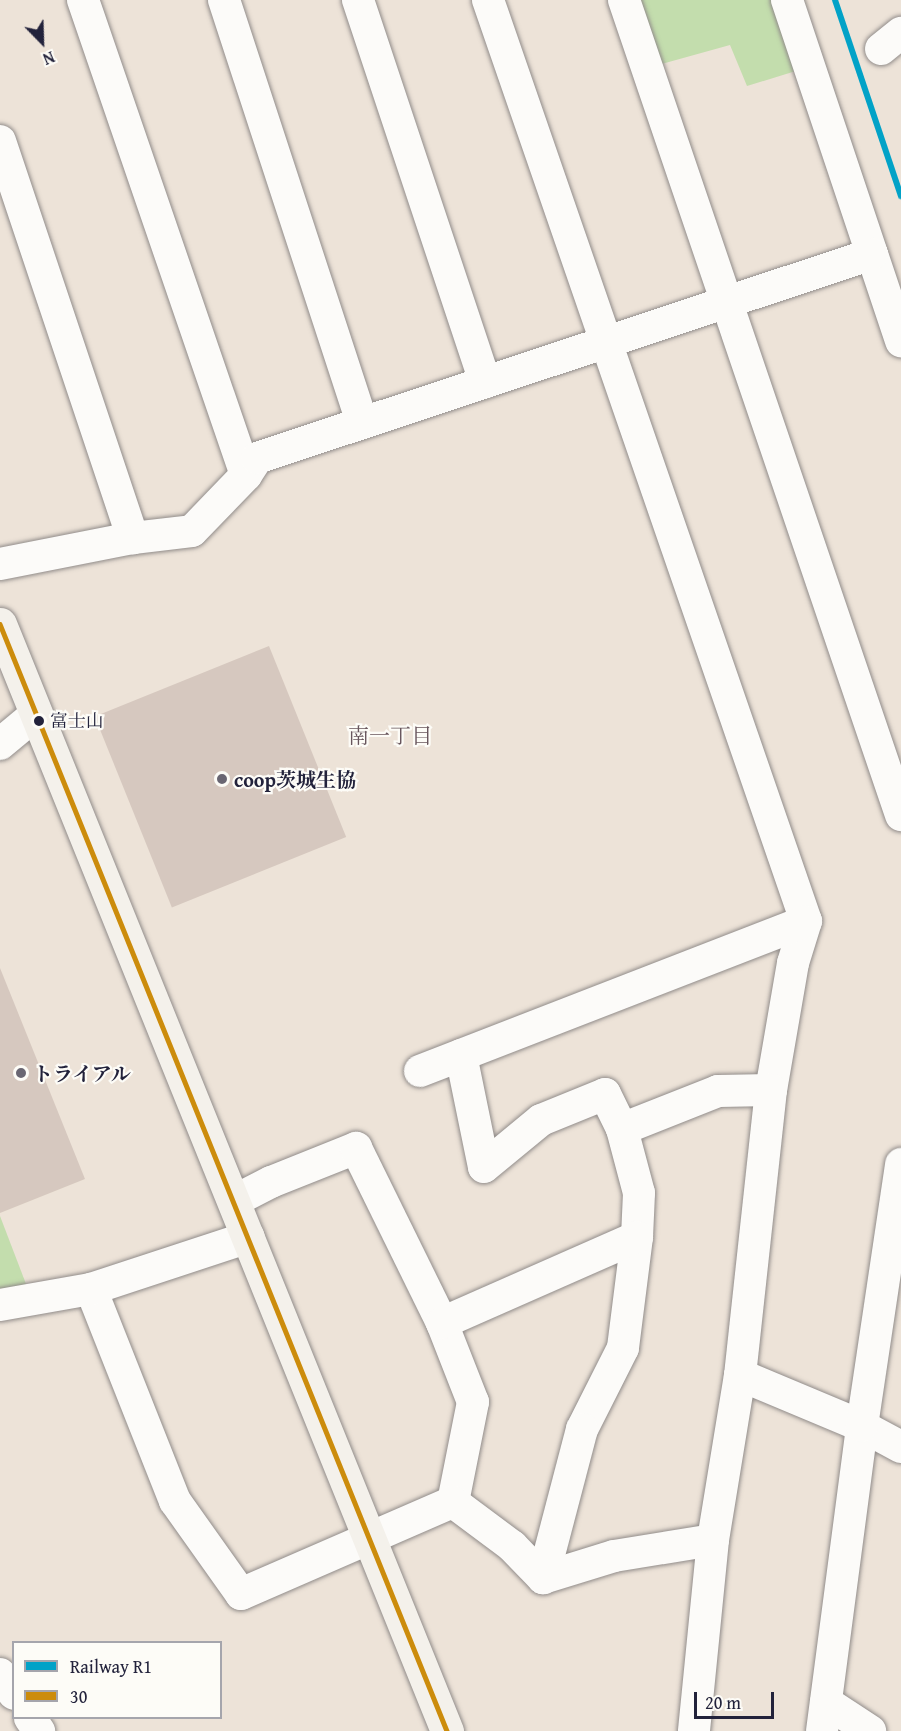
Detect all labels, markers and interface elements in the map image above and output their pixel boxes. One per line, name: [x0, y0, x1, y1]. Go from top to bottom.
north arrow: [12, 12, 72, 72]
text: N: [39, 45, 59, 72]
place label: 富士山: [50, 710, 104, 732]
marker: 富士山: [33, 715, 45, 727]
district label: 南一丁目: [348, 723, 432, 749]
place label: coop茨城生協: [234, 767, 356, 791]
marker: coop茨城生協: [215, 772, 229, 786]
place label: トライアル: [33, 1061, 133, 1085]
marker: トライアル: [14, 1066, 28, 1080]
legend: [12, 1641, 222, 1719]
text: Railway R1: [70, 1653, 152, 1680]
scale bar: [697, 1680, 776, 1718]
text: 30: [70, 1683, 87, 1710]
text: 20 m: [705, 1689, 741, 1716]

